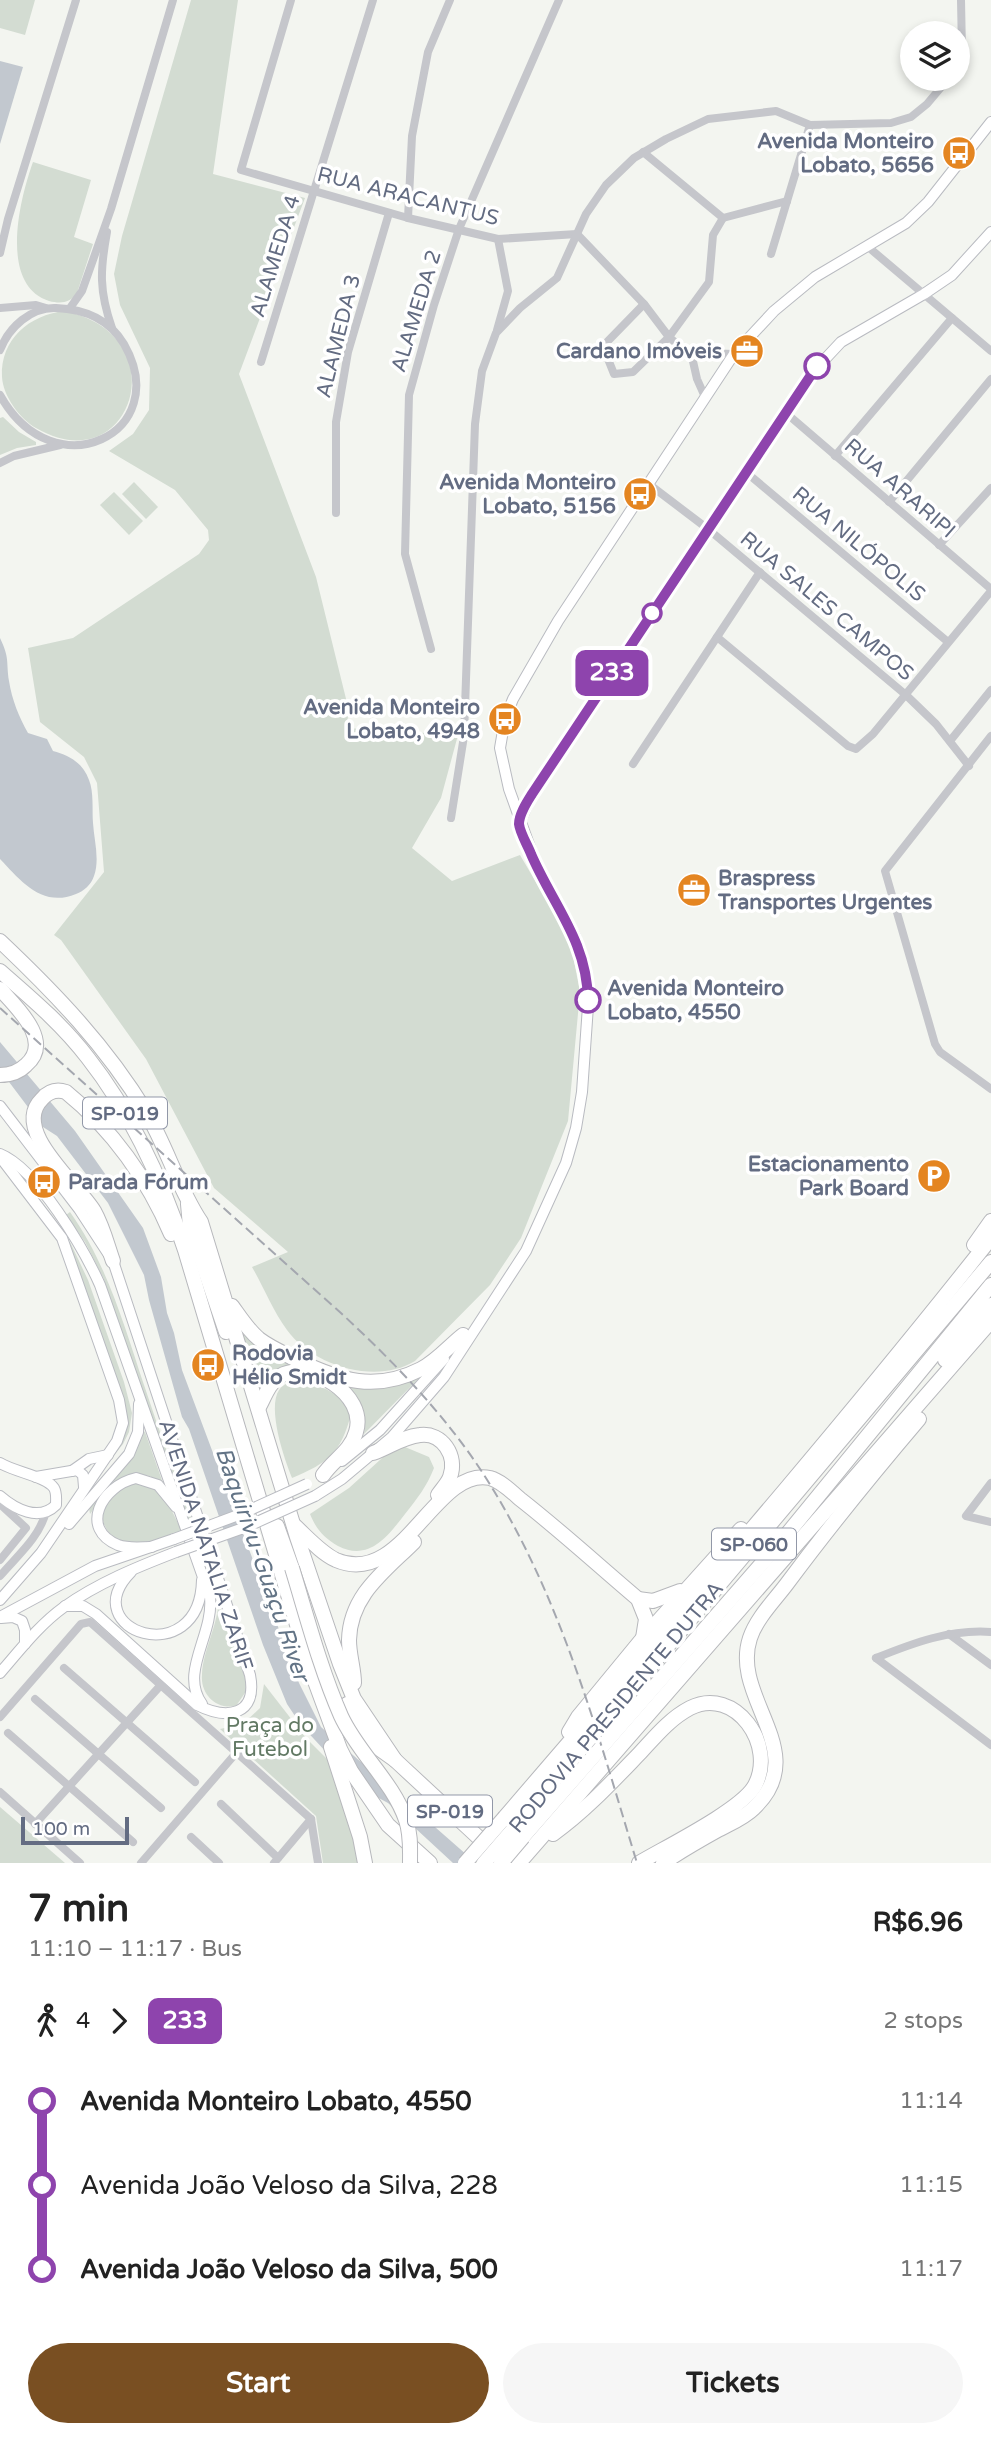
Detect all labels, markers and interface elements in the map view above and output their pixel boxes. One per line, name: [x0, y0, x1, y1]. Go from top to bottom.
map controls: [900, 21, 970, 91]
button: layers: [900, 21, 970, 91]
place label: Avenida Monteiro Lobato, 5656: [757, 129, 934, 178]
bus stop icon: Avenida Monteiro Lobato, 5656: [940, 134, 978, 172]
street label: RUA ARACANTUS: [314, 162, 501, 231]
street label: ALAMEDA 4: [245, 192, 306, 320]
street label: ALAMEDA 2: [386, 247, 447, 375]
street label: ALAMEDA 3: [311, 272, 366, 401]
office icon: Cardano Imóveis: [728, 332, 766, 370]
place label: Cardano Imóveis: [556, 339, 722, 364]
unlabelled marker: [804, 353, 830, 379]
street label: RUA ARARIPI: [839, 433, 960, 543]
place label: Avenida Monteiro Lobato, 5156: [439, 470, 616, 519]
bus stop icon: Avenida Monteiro Lobato, 5156: [621, 475, 659, 513]
street label: RUA NILÓPOLIS: [787, 482, 930, 607]
street label: RUA SALES CAMPOS: [735, 527, 919, 686]
unlabelled marker: [642, 603, 662, 623]
line badge: 233: [572, 650, 652, 696]
text: 233: [589, 658, 635, 687]
place label: Avenida Monteiro Lobato, 4948: [303, 695, 480, 744]
bus stop icon: Avenida Monteiro Lobato, 4948: [486, 700, 524, 738]
place label: Braspress Transportes Urgentes: [717, 866, 932, 915]
office icon: Braspress Transportes Urgentes: [675, 871, 713, 909]
place label: Avenida Monteiro Lobato, 4550: [607, 976, 784, 1025]
marker: Avenida Monteiro Lobato, 4550: [575, 987, 601, 1013]
road number: SP-019: [83, 1098, 167, 1128]
place label: Estacionamento Park Board: [748, 1152, 909, 1201]
parking icon: Estacionamento Park Board: [915, 1157, 953, 1195]
bus stop icon: Parada Fórum: [25, 1163, 63, 1201]
place label: Parada Fórum: [68, 1170, 209, 1195]
place label: Rodovia Hélio Smidt: [232, 1341, 347, 1390]
bus stop icon: Rodovia Hélio Smidt: [189, 1346, 227, 1384]
street label: AVENIDA NATALIA ZARIF: [153, 1416, 258, 1674]
water label: Baquirivu-Guaçu River: [209, 1444, 316, 1688]
road number: SP-060: [712, 1528, 796, 1560]
street label: RODOVIA PRESIDENTE DUTRA: [504, 1577, 729, 1838]
park label: Praça do Futebol: [226, 1713, 314, 1762]
road number: SP-019: [408, 1796, 492, 1826]
scale bar: [21, 1814, 130, 1846]
text: 100 m: [32, 1818, 90, 1840]
text: 7 min: [28, 1886, 129, 1932]
text: R$6.96: [873, 1907, 963, 1938]
text: 11:10 – 11:17 · Bus: [28, 1935, 242, 1963]
icon: walk: [28, 2002, 66, 2040]
icon: forward: [100, 2002, 138, 2040]
text: 233: [162, 2006, 208, 2035]
text: 4: [76, 2007, 90, 2035]
text: 2 stops: [883, 2007, 963, 2035]
text: Avenida Monteiro Lobato, 4550: [80, 2086, 472, 2117]
text: 11:14: [899, 2087, 963, 2115]
text: Avenida João Veloso da Silva, 228: [80, 2170, 498, 2201]
text: 11:15: [899, 2171, 963, 2199]
text: Avenida João Veloso da Silva, 500: [80, 2254, 498, 2285]
text: 11:17: [899, 2255, 963, 2283]
button: Start: [28, 2343, 489, 2423]
button: Tickets: [503, 2343, 963, 2423]

